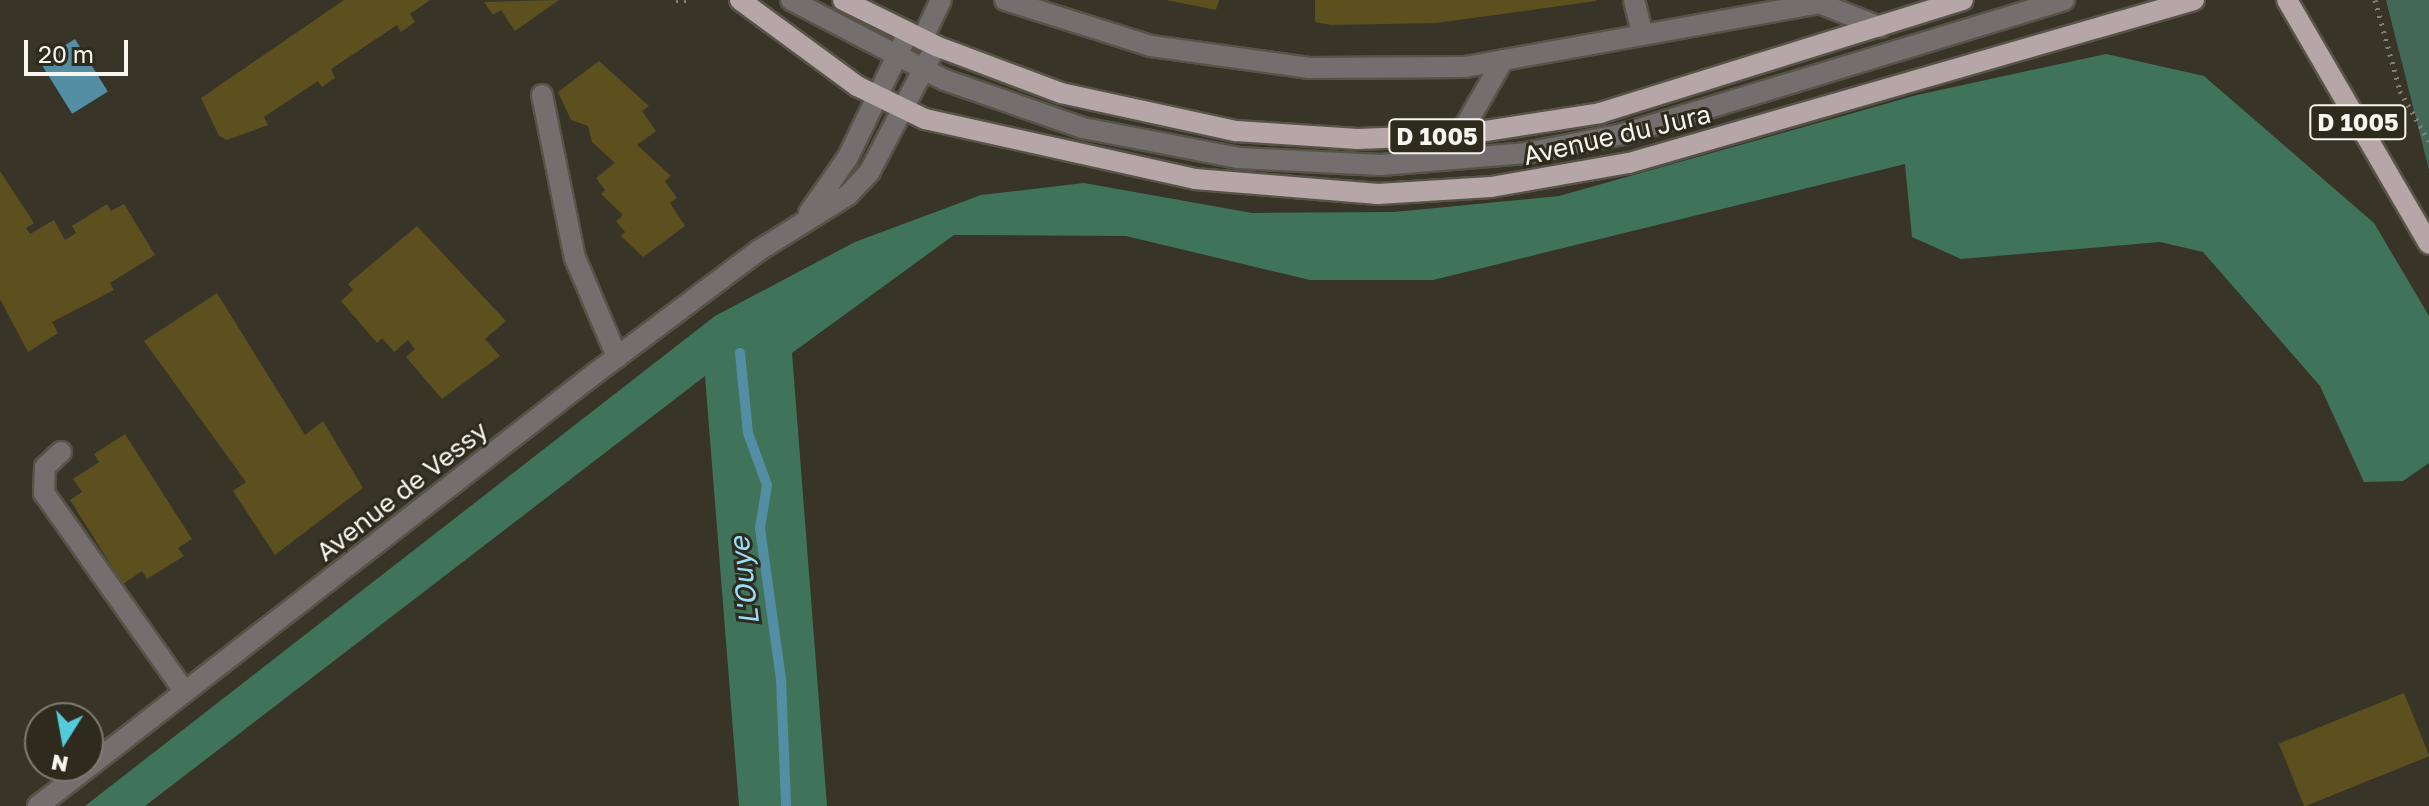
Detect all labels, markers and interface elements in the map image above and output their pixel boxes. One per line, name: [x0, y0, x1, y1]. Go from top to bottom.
scale bar: [28, 24, 132, 74]
text: 20 m: [38, 39, 94, 68]
street label: Avenue du Jura: [1520, 98, 1714, 172]
road number: D 1005: [2308, 102, 2408, 142]
road number: D 1005: [1387, 116, 1487, 156]
street label: Avenue de Vessy: [310, 414, 494, 568]
water label: L'Ouye: [722, 535, 766, 627]
north arrow: [24, 702, 104, 782]
text: N: [49, 749, 71, 779]

